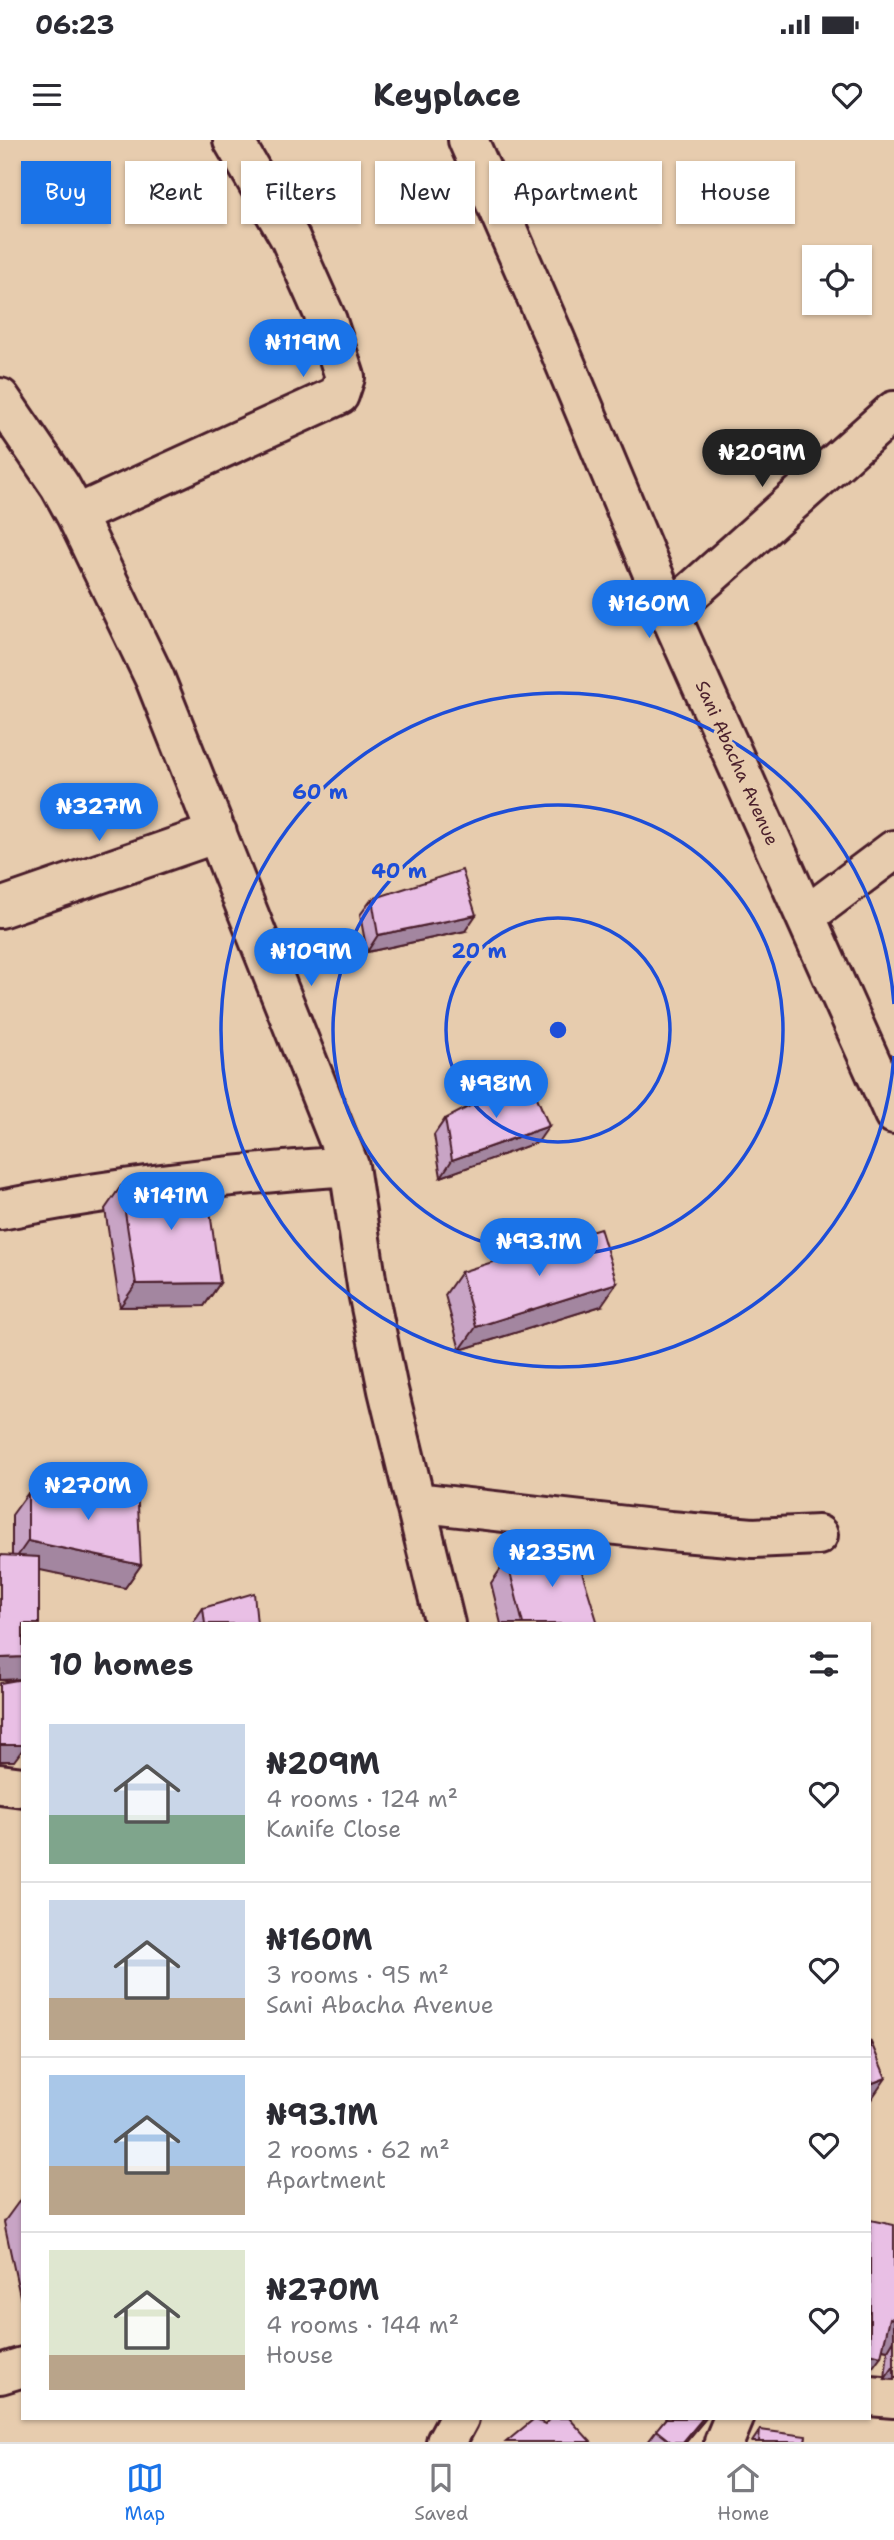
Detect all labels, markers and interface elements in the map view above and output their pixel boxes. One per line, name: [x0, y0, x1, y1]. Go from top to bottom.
text: 06:23: [35, 7, 115, 42]
text: Keyplace: [373, 73, 521, 116]
icon: menu: [28, 76, 66, 114]
icon: heart: [828, 76, 866, 114]
chip: Buy: [21, 161, 111, 224]
chip: Rent: [125, 161, 227, 224]
chip: Filters: [241, 161, 361, 224]
chip: New: [375, 161, 475, 224]
chip: Apartment: [489, 161, 662, 224]
chip: House: [676, 161, 795, 224]
map controls: [802, 245, 872, 315]
button: locate: [802, 245, 872, 315]
pin: ₦119M: [254, 320, 352, 379]
text: ₦119M: [265, 327, 341, 357]
pin: ₦209M: [713, 430, 811, 489]
text: ₦209M: [718, 437, 806, 467]
pin: ₦160M: [600, 580, 698, 640]
text: ₦160M: [608, 588, 690, 618]
street label: Sani Abacha Avenue: [690, 677, 784, 849]
text: 60 m: [292, 778, 348, 806]
pin: ₦327M: [50, 784, 148, 843]
text: ₦327M: [56, 791, 142, 821]
text: 40 m: [371, 857, 427, 885]
pin: ₦109M: [262, 928, 360, 988]
text: ₦109M: [270, 936, 352, 966]
text: 20 m: [451, 937, 507, 965]
centre of rings: [546, 1018, 570, 1042]
pin: ₦98M: [455, 1060, 537, 1120]
text: ₦98M: [460, 1068, 532, 1098]
pin: ₦141M: [122, 1172, 220, 1232]
text: ₦141M: [134, 1180, 208, 1210]
pin: ₦93.1M: [482, 1218, 596, 1278]
text: ₦93.1M: [496, 1226, 582, 1256]
pin: ₦270M: [39, 1462, 137, 1522]
text: ₦270M: [45, 1470, 131, 1500]
pin: ₦235M: [503, 1530, 601, 1589]
text: ₦235M: [509, 1537, 595, 1567]
text: 10 homes: [49, 1644, 194, 1685]
icon: filters: [805, 1645, 843, 1683]
text: ₦209M: [266, 1743, 380, 1784]
icon: home: [105, 1752, 189, 1836]
icon: heart: [805, 1775, 843, 1813]
text: 4 rooms · 124 m²: [266, 1784, 458, 1814]
text: Kanife Close: [266, 1814, 401, 1844]
text: ₦160M: [266, 1919, 373, 1960]
icon: home: [105, 1928, 189, 2012]
icon: heart: [805, 1951, 843, 1989]
text: 3 rooms · 95 m²: [266, 1960, 449, 1990]
text: Sani Abacha Avenue: [266, 1990, 494, 2020]
text: ₦93.1M: [266, 2094, 378, 2135]
icon: home: [105, 2103, 189, 2187]
icon: heart: [805, 2126, 843, 2164]
text: 2 rooms · 62 m²: [266, 2135, 450, 2165]
text: Apartment: [266, 2165, 386, 2195]
text: ₦270M: [266, 2269, 379, 2310]
icon: home: [105, 2278, 189, 2362]
icon: heart: [805, 2301, 843, 2339]
text: 4 rooms · 144 m²: [266, 2310, 459, 2340]
text: House: [266, 2340, 334, 2370]
tab: Map: [125, 2459, 165, 2526]
tab: Saved: [414, 2459, 468, 2526]
tab: Home: [717, 2459, 769, 2526]

